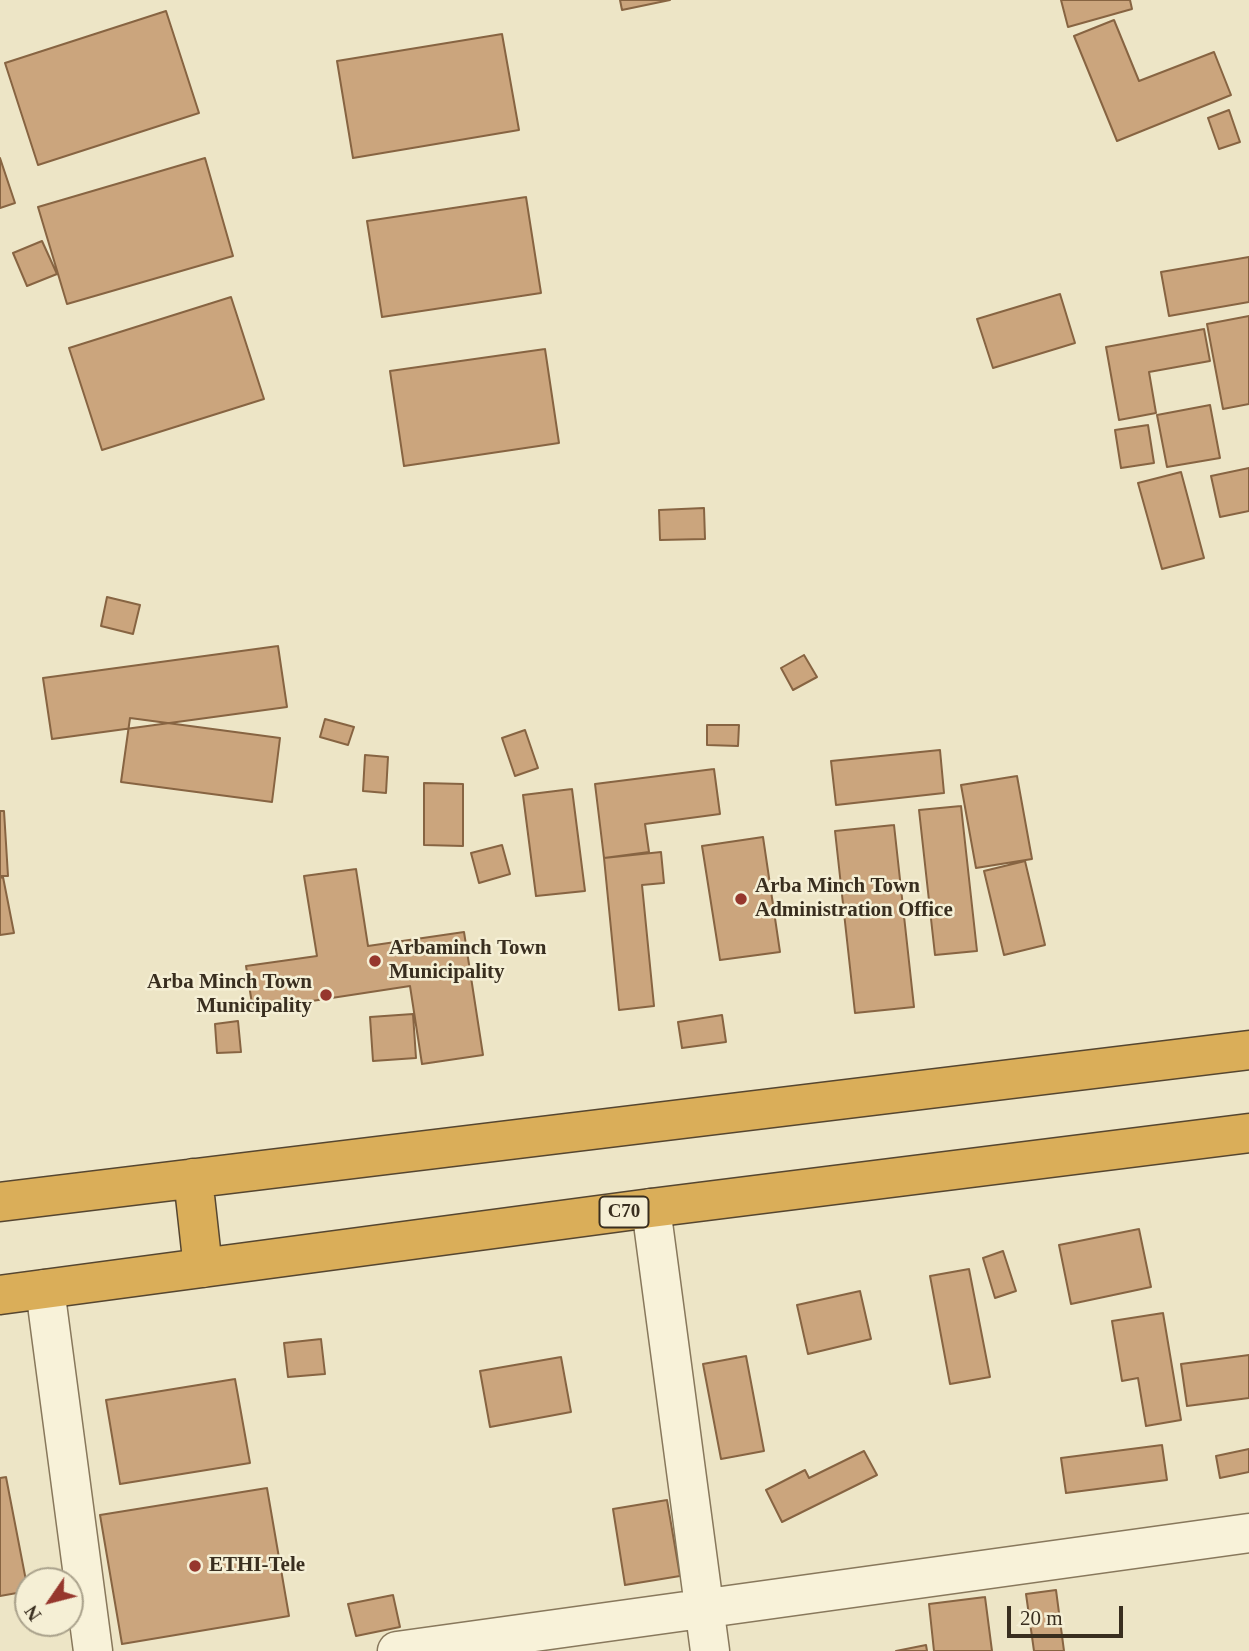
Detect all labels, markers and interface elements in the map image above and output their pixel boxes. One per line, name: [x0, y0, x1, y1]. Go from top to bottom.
place label: Arba Minch Town Administration Office: [755, 874, 953, 924]
marker: Arba Minch Town Administration Office: [733, 891, 749, 907]
place label: Arbaminch Town Municipality: [389, 936, 546, 986]
marker: Arbaminch Town Municipality: [367, 953, 383, 969]
place label: Arba Minch Town Municipality: [147, 970, 312, 1020]
marker: Arba Minch Town Municipality: [318, 987, 334, 1003]
road number: C70: [600, 1196, 648, 1228]
place label: ETHI-Tele: [209, 1553, 305, 1579]
marker: ETHI-Tele: [187, 1558, 203, 1574]
north arrow: [14, 1567, 84, 1637]
scale bar: [1011, 1592, 1126, 1636]
text: N: [20, 1602, 46, 1625]
text: 20 m: [1020, 1606, 1063, 1630]

